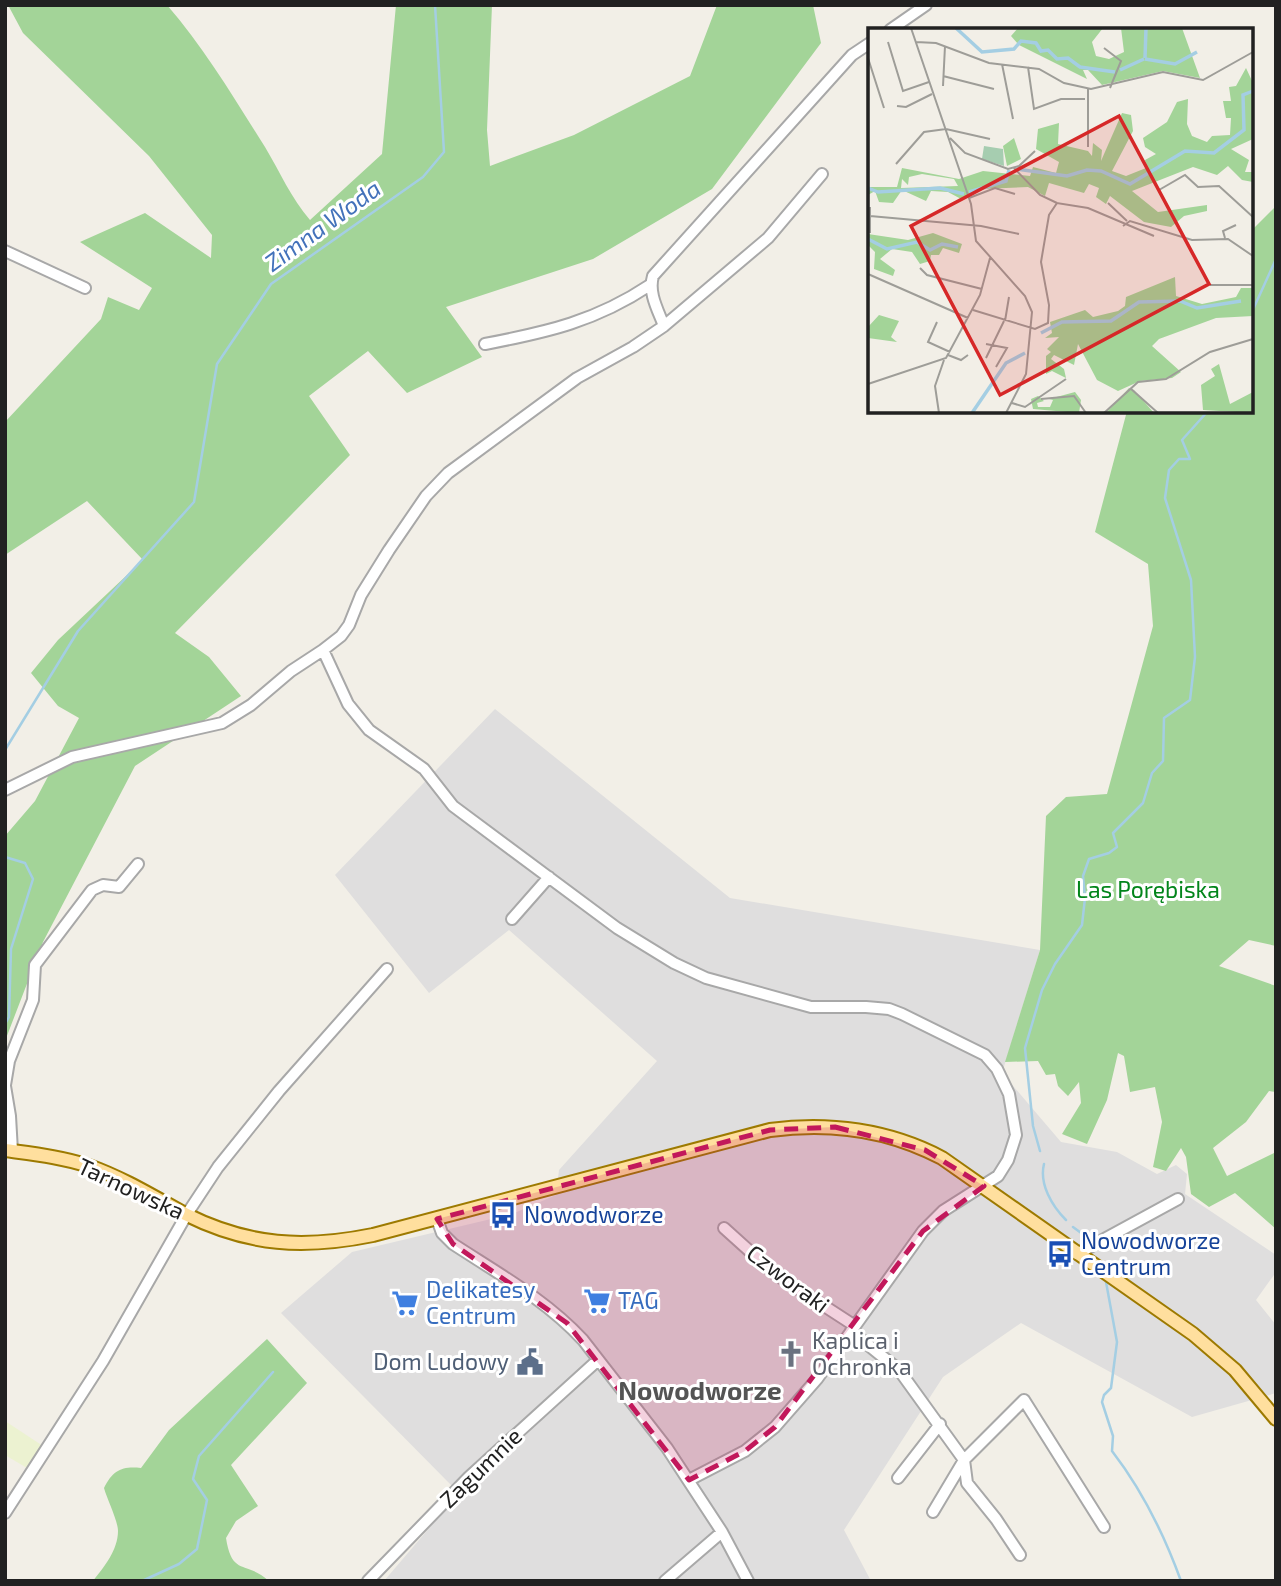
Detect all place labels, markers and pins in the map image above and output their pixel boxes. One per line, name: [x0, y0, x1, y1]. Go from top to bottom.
bus stop icon: Nowodworze: [488, 1200, 518, 1230]
place label: Nowodworze: [524, 1200, 664, 1228]
place label: Nowodworze Centrum: [1081, 1226, 1221, 1280]
bus stop icon: Nowodworze Centrum: [1045, 1239, 1075, 1269]
place label: Delikatesy Centrum: [426, 1275, 535, 1329]
supermarket icon: TAG: [582, 1286, 612, 1316]
place label: TAG: [618, 1286, 659, 1314]
supermarket icon: Delikatesy Centrum: [390, 1288, 420, 1318]
place label: Kaplica i Ochronka: [812, 1326, 912, 1380]
church icon: Kaplica i Ochronka: [776, 1339, 806, 1369]
place label: Dom Ludowy: [373, 1347, 509, 1375]
public building icon: Dom Ludowy: [515, 1347, 545, 1377]

